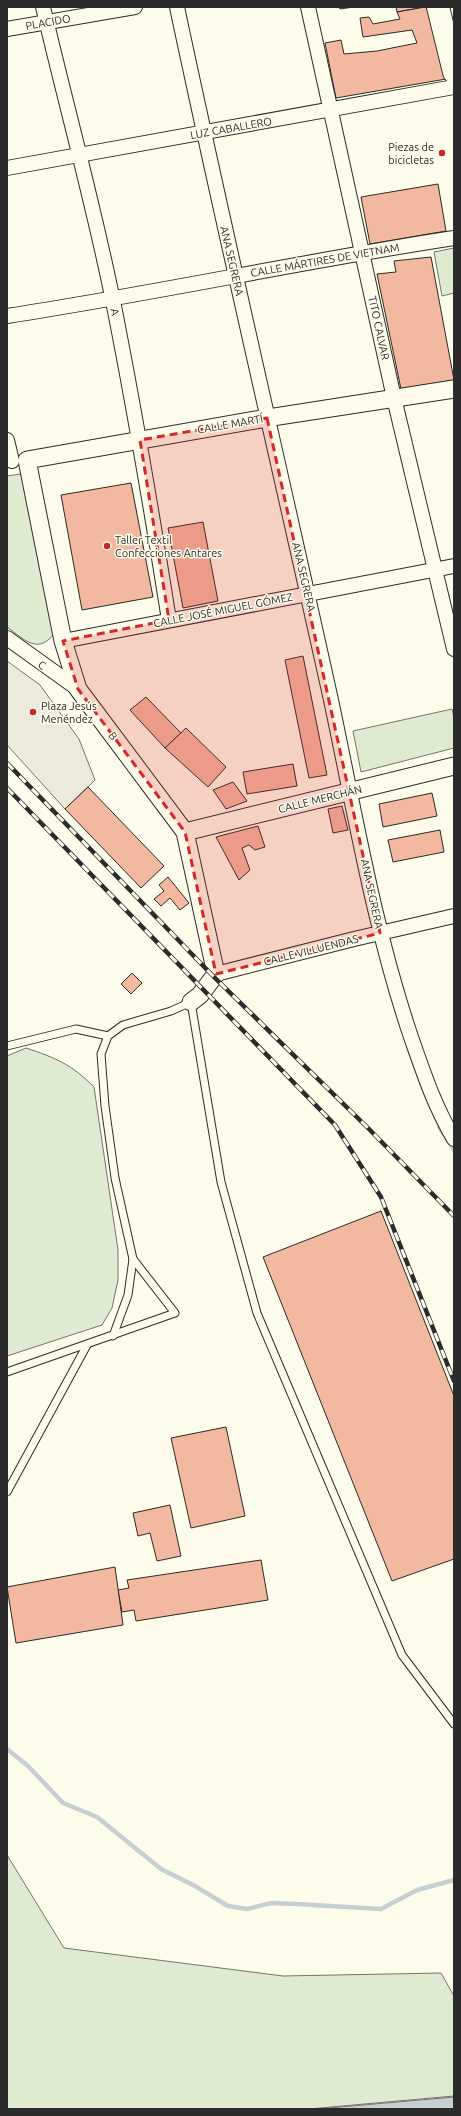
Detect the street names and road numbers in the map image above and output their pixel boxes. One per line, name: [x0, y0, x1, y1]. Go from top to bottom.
street label: PLACIDO: [25, 12, 71, 32]
street label: LUZ CABALLERO: [189, 115, 273, 141]
street label: ANA SEGRERA: [218, 225, 246, 298]
street label: CALLE MÁRTIRES DE VIETNAM: [249, 240, 400, 279]
street label: TITO CALVAR: [366, 295, 392, 361]
street label: A: [108, 307, 122, 317]
street label: CALLE MARTÍ: [196, 411, 264, 436]
street label: ANA SEGRERA: [290, 541, 318, 614]
street label: CALLE JOSÉ MIGUEL GÓMEZ: [152, 590, 294, 629]
street label: C: [36, 658, 48, 672]
street label: B: [106, 730, 120, 742]
street label: CALLE MERCHÁN: [277, 782, 363, 815]
street label: ANA SEGRERA: [359, 858, 385, 931]
street label: CALLE VILLUENDAS: [262, 932, 360, 968]

